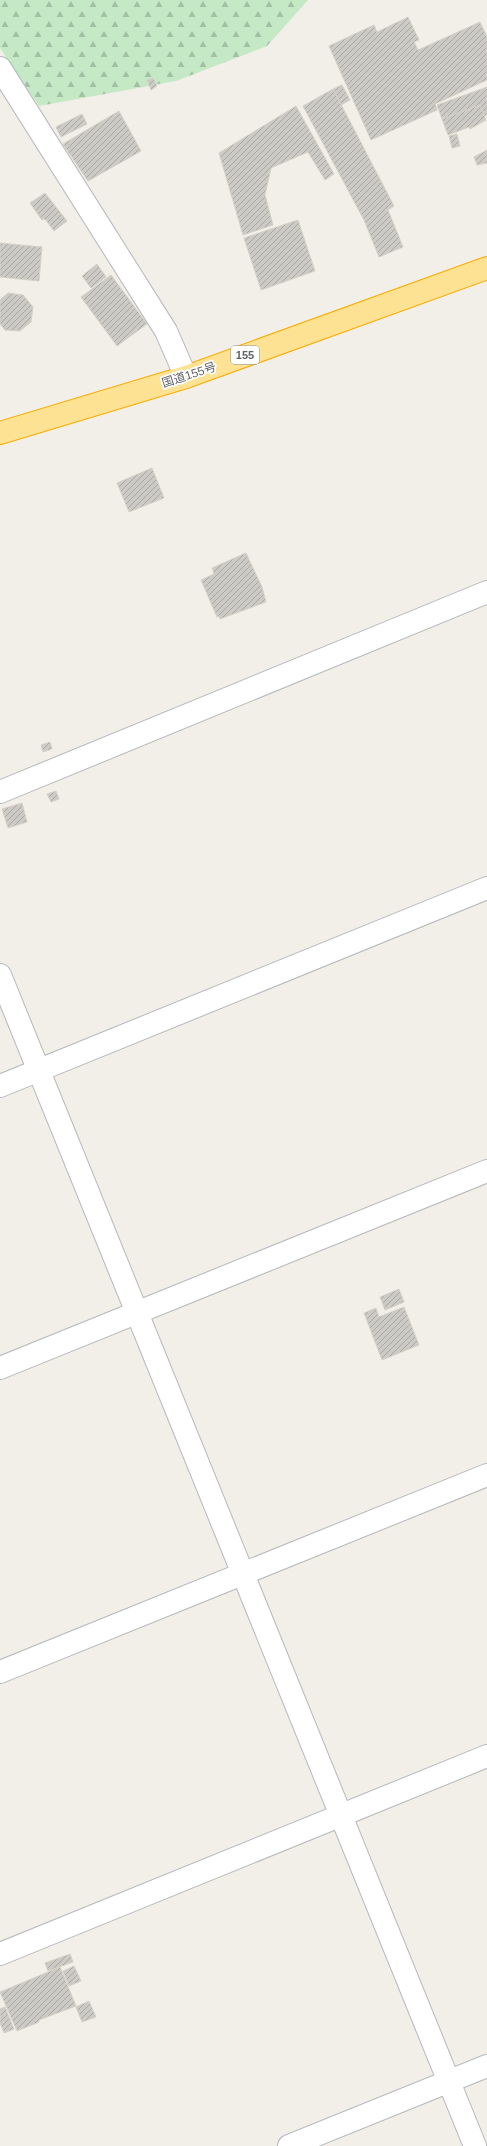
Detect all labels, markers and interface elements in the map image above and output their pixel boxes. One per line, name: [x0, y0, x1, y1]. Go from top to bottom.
road number: 155: [231, 346, 259, 364]
street label: 国道155号: [160, 360, 218, 390]

